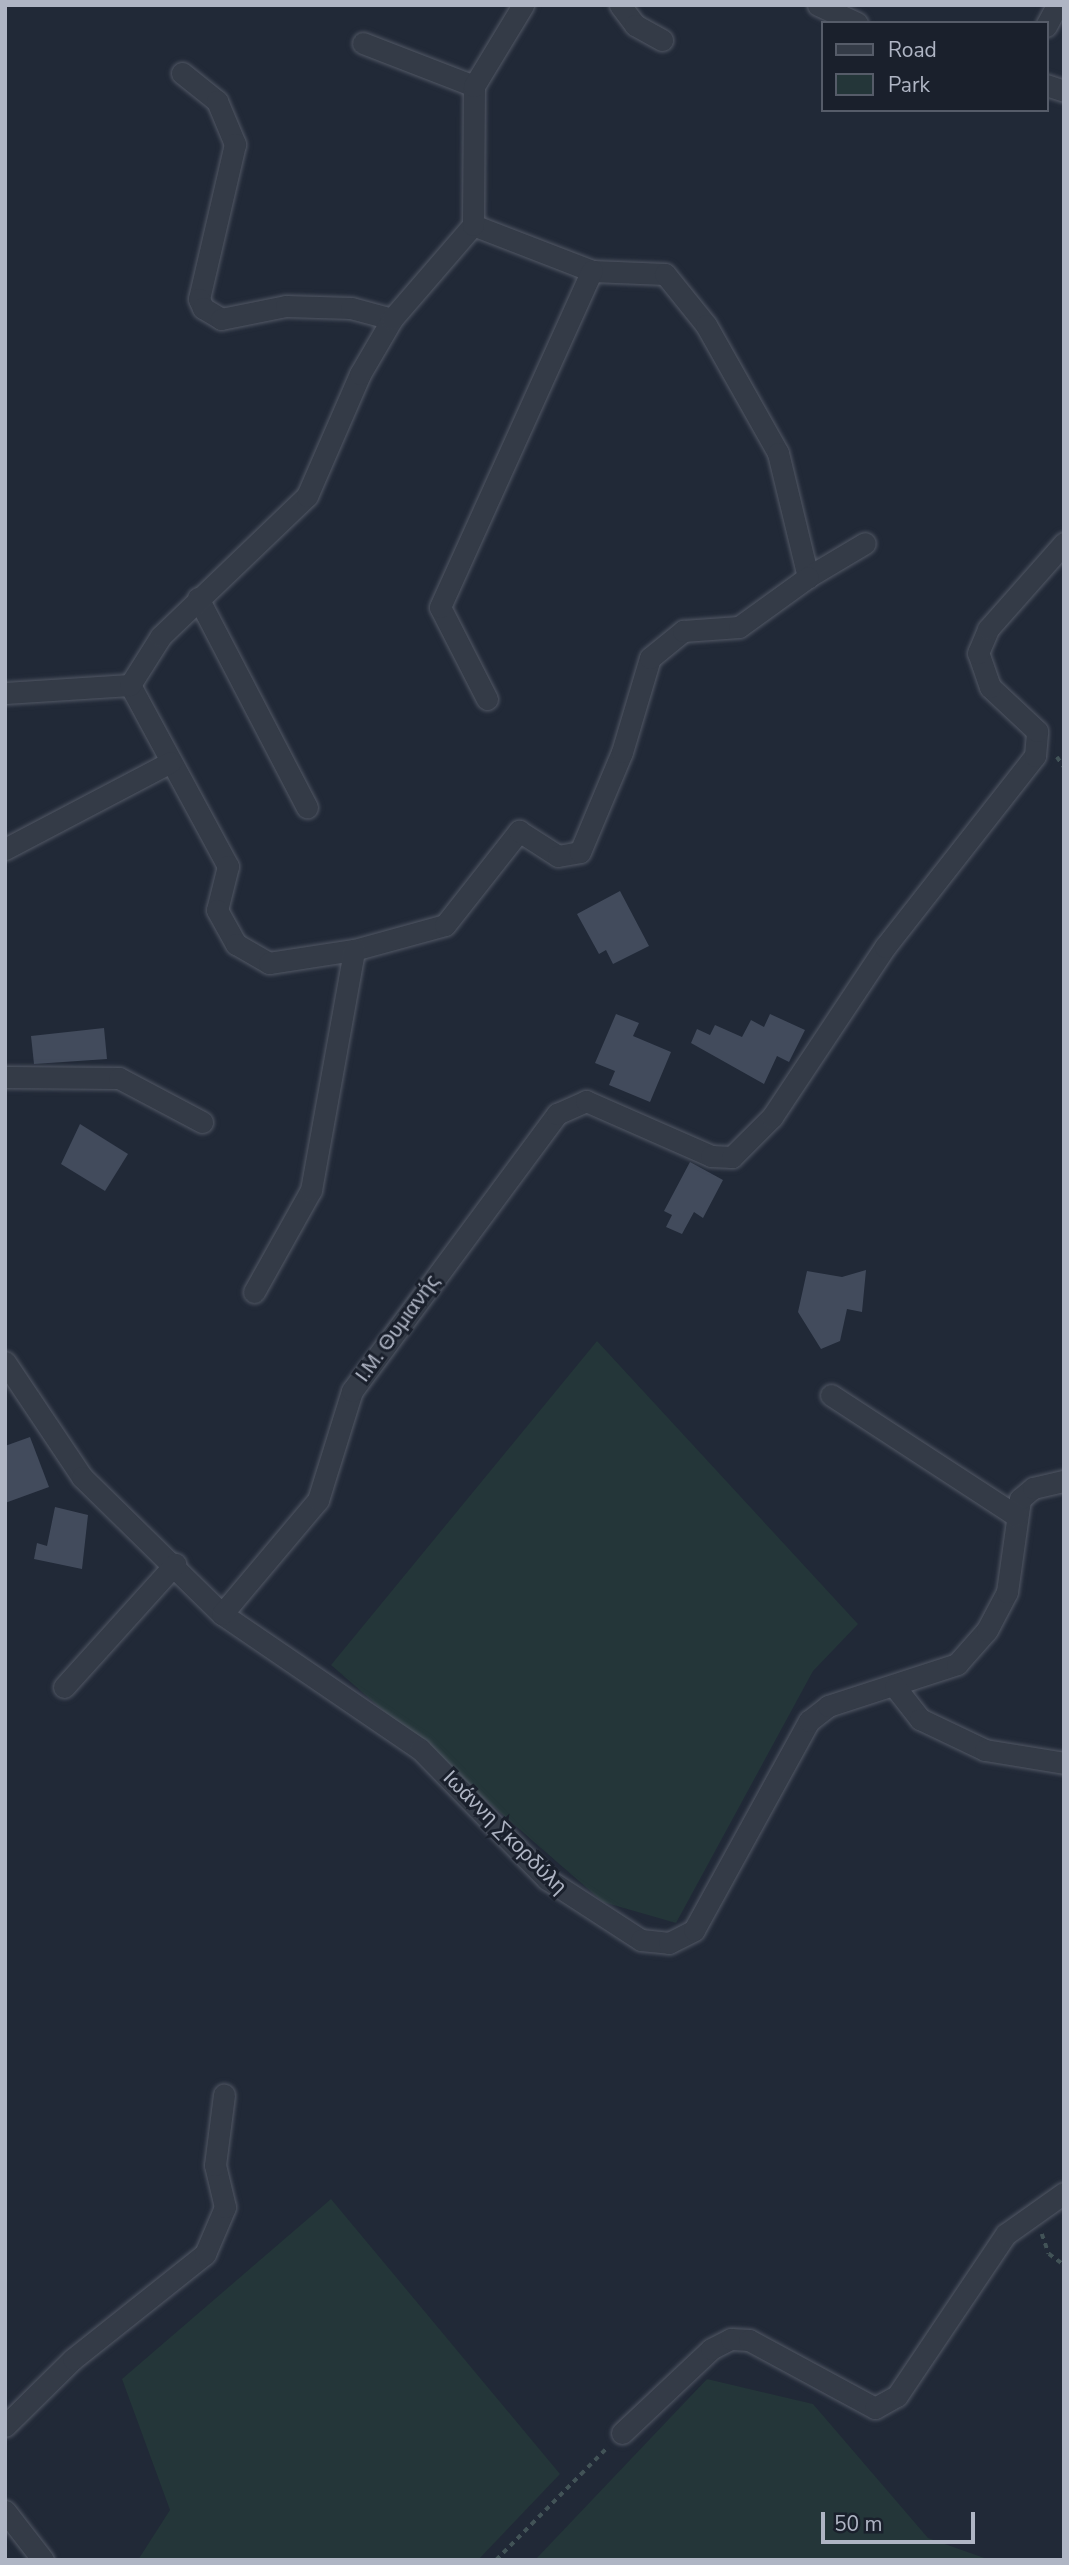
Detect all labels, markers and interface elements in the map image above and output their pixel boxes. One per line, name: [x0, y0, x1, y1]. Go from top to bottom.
legend: [820, 21, 1048, 112]
text: Road: [888, 36, 937, 64]
text: Park: [888, 71, 930, 99]
street label: Ι.Μ. Θυμιανής: [349, 1269, 445, 1387]
street label: Ιωάννη Σκορδύλη: [438, 1765, 572, 1899]
scale bar: [824, 2498, 978, 2542]
text: 50 m: [834, 2510, 883, 2538]

